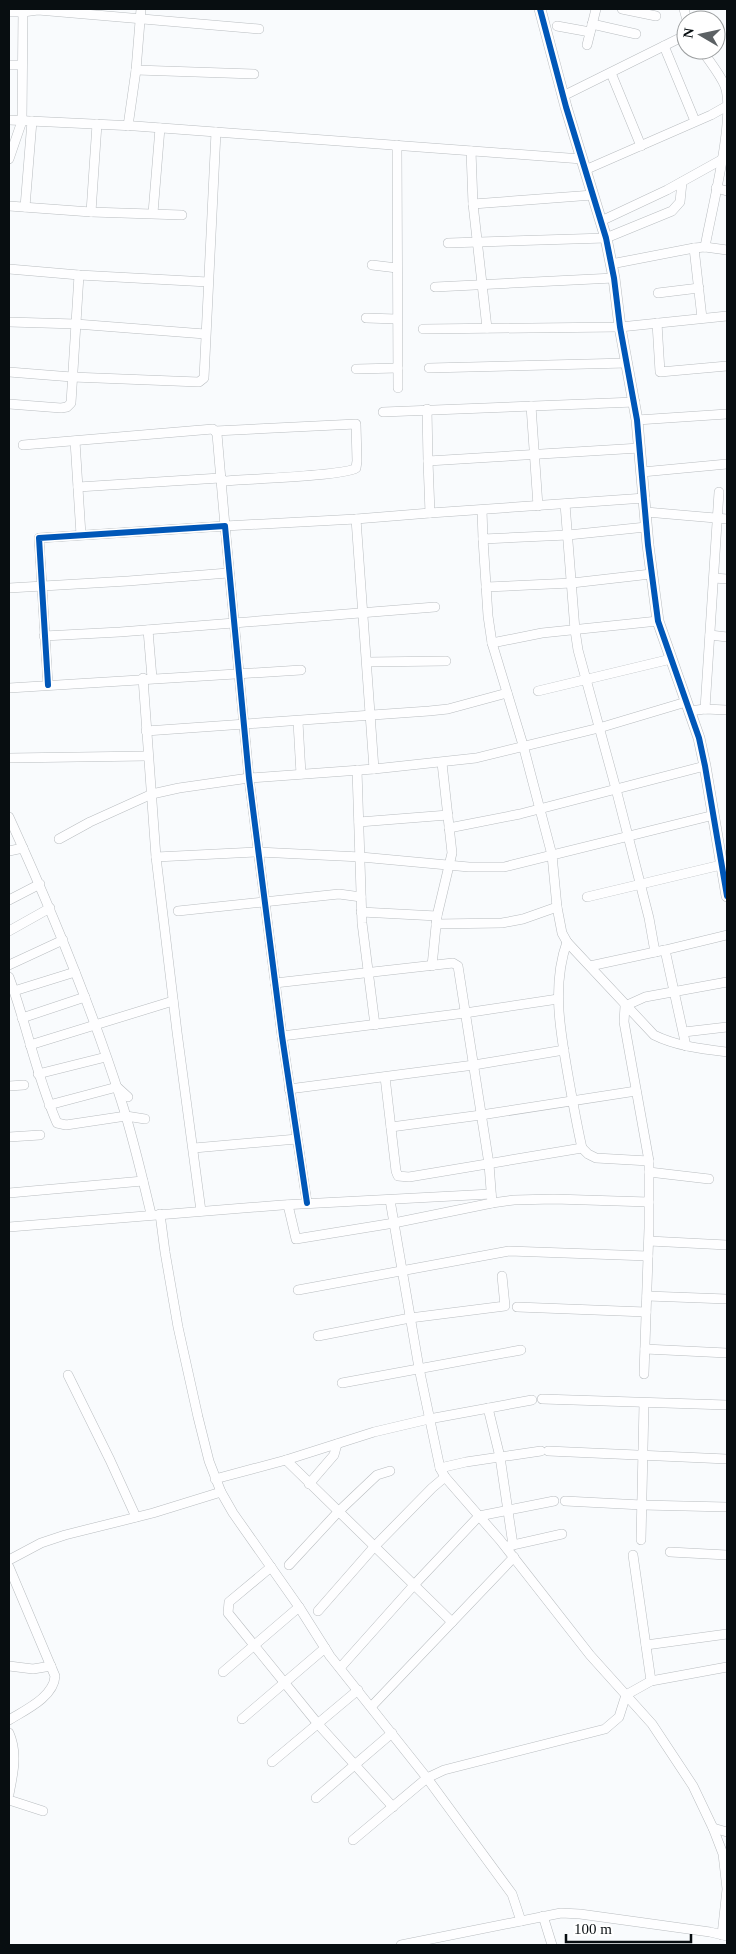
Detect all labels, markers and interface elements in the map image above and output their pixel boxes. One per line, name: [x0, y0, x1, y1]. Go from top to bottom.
north arrow: [676, 10, 726, 60]
text: N: [680, 27, 697, 39]
scale bar: [566, 1912, 691, 1944]
text: 100 m: [574, 1921, 612, 1937]

